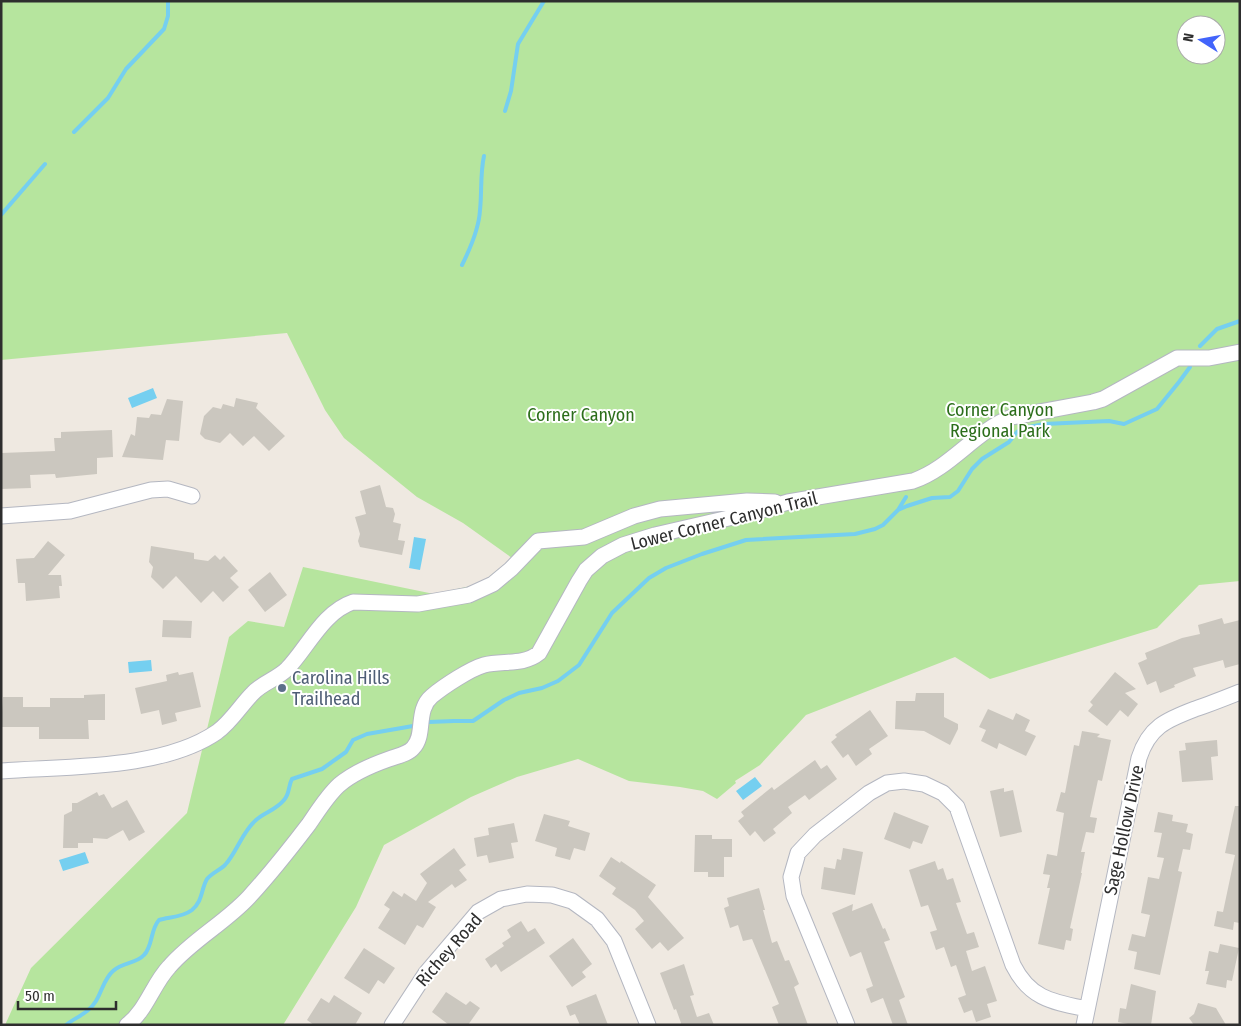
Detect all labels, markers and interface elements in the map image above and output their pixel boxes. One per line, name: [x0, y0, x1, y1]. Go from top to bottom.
north arrow: [1176, 15, 1226, 65]
text: N: [1180, 32, 1198, 43]
park label: Corner Canyon Regional Park: [946, 399, 1054, 442]
park label: Corner Canyon: [527, 404, 635, 426]
street label: Lower Corner Canyon Trail: [628, 487, 820, 555]
place label: Carolina Hills Trailhead: [292, 667, 390, 710]
marker: Carolina Hills Trailhead: [276, 682, 288, 694]
street label: Sage Hollow Drive: [1099, 763, 1149, 897]
street label: Richey Road: [411, 909, 487, 991]
scale bar: [18, 978, 115, 1010]
text: 50 m: [25, 987, 55, 1005]

